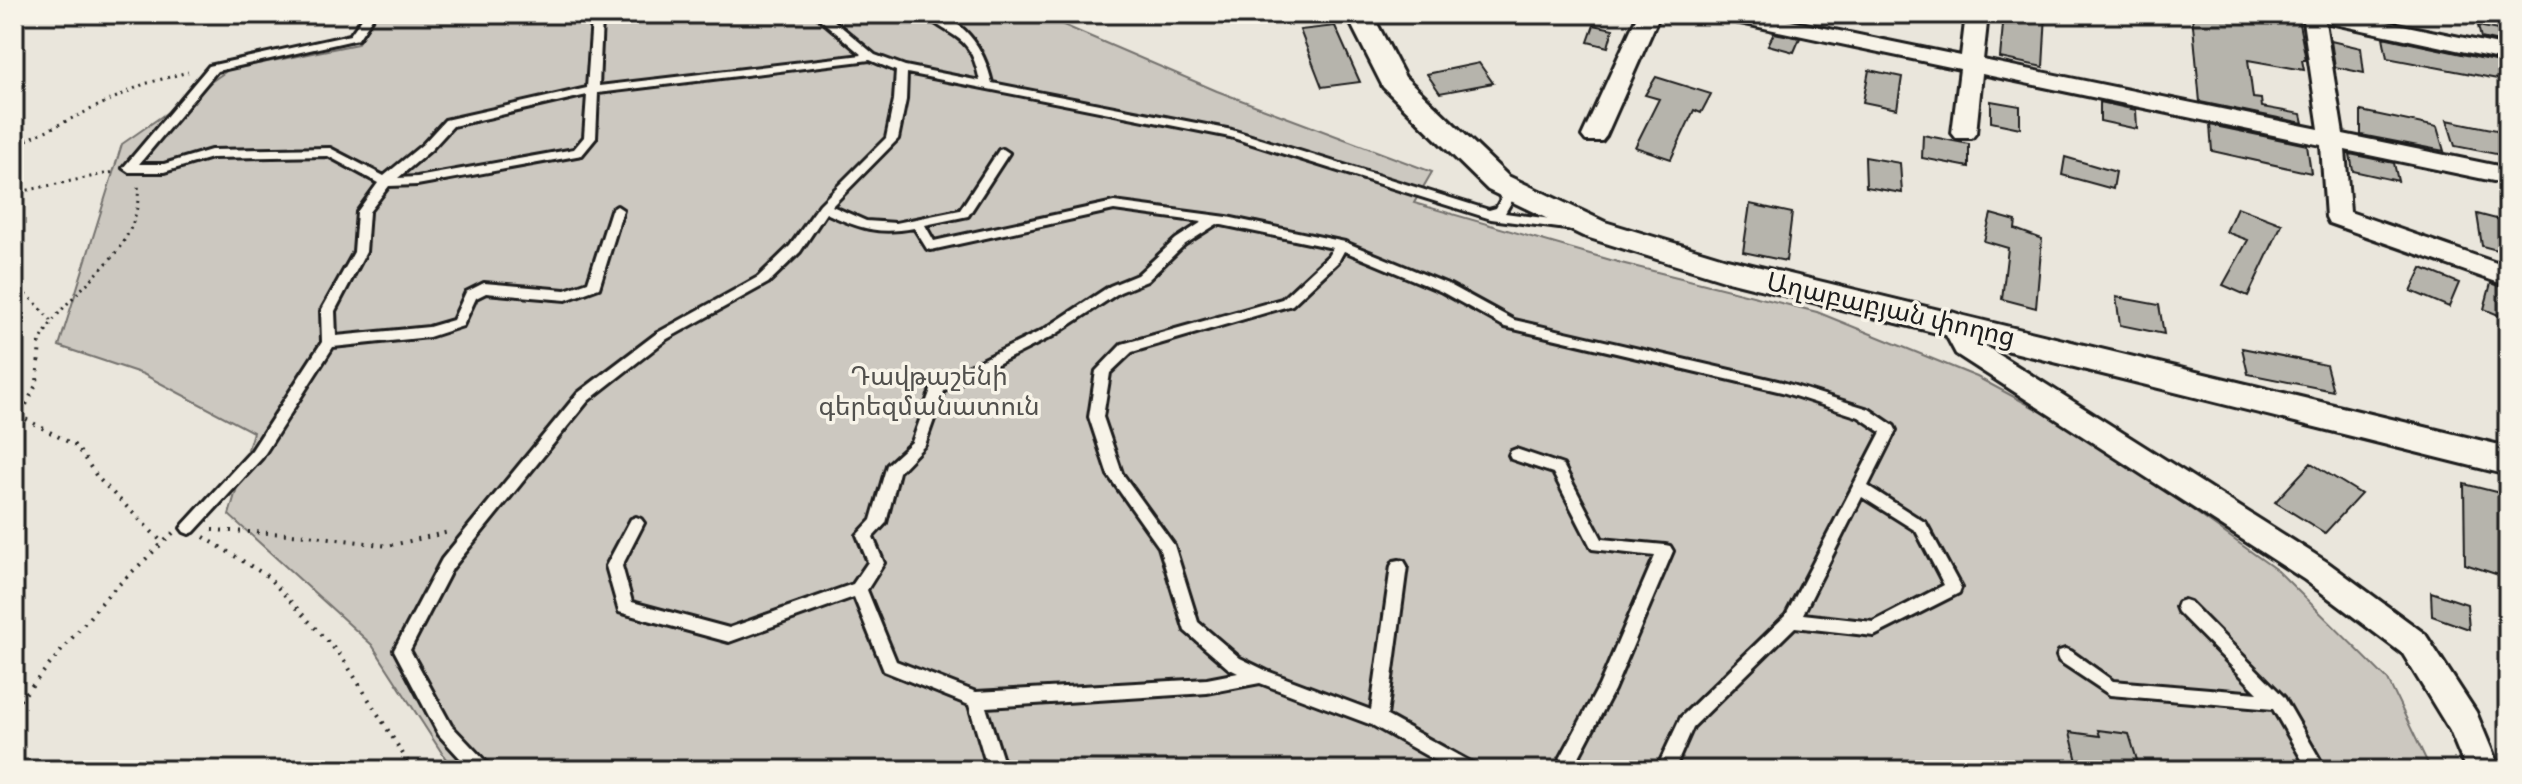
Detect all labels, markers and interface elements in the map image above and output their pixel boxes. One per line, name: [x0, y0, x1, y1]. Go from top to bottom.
street label: Աղաբաբյան փողոց: [1764, 265, 2018, 353]
park label: Դավթաշենի գերեզմանատուն: [818, 360, 1040, 422]

